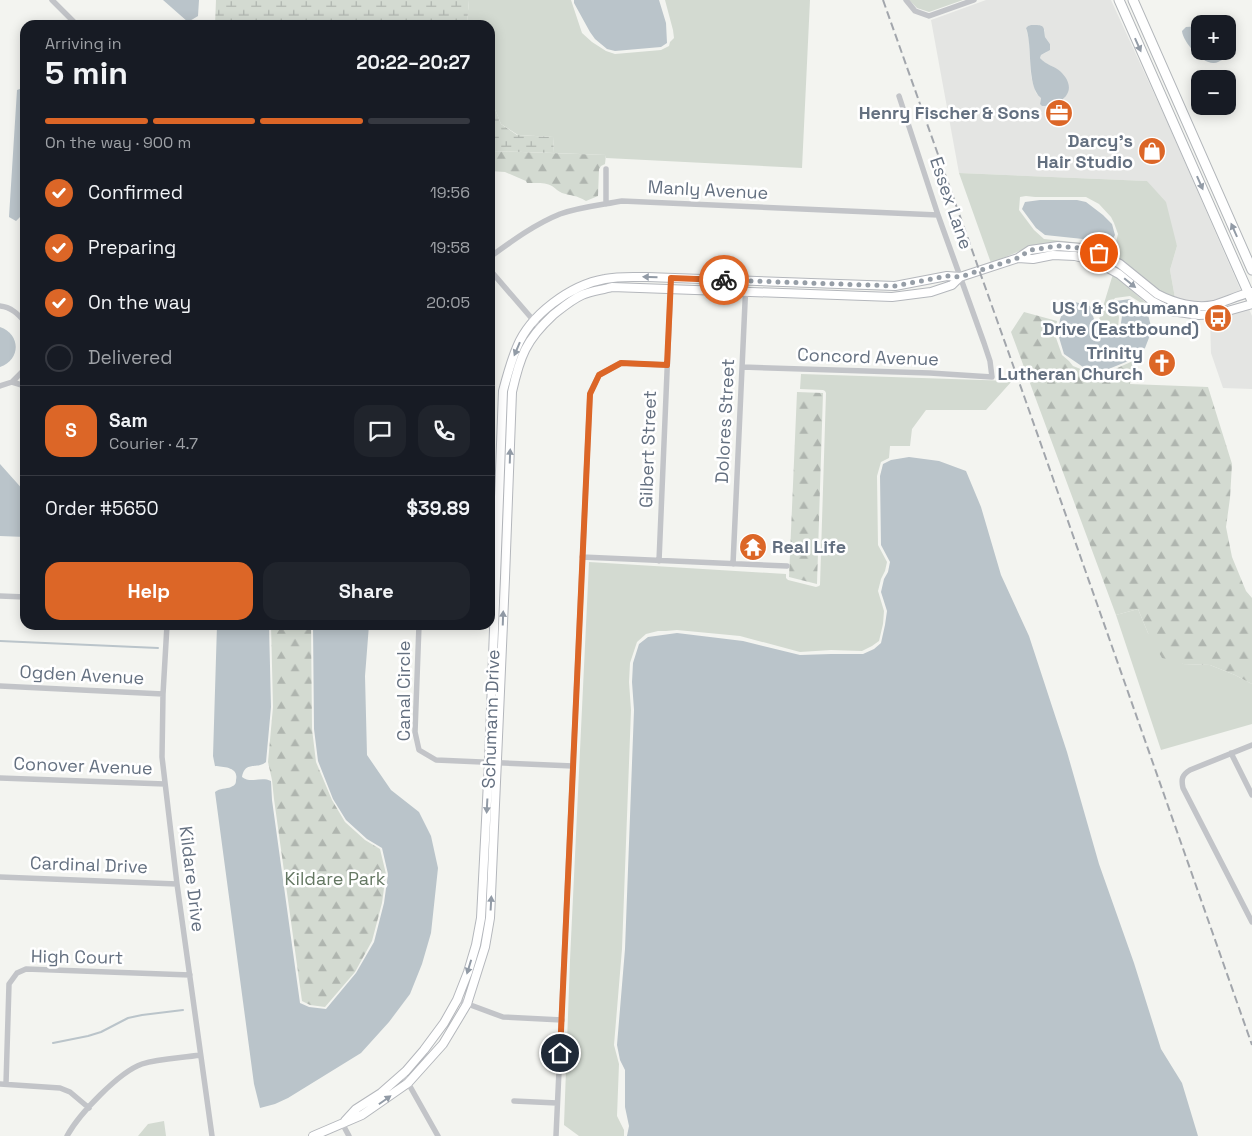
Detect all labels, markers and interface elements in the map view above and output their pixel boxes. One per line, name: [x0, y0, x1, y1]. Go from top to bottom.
map controls: [1191, 15, 1236, 115]
button: +: [1191, 15, 1236, 60]
text: Arriving in: [45, 33, 122, 54]
one-way arrow: [1135, 38, 1143, 52]
text: 20:22–20:27: [356, 50, 470, 75]
text: 5 min: [45, 53, 128, 93]
button: −: [1191, 70, 1236, 115]
office icon: Henry Fischer & Sons: [1044, 98, 1074, 128]
place label: Henry Fischer & Sons: [859, 101, 1040, 124]
place label: Darcy's Hair Studio: [1037, 129, 1133, 173]
text: On the way · 900 m: [45, 132, 191, 153]
shop icon: Darcy's Hair Studio: [1137, 136, 1167, 166]
street label: Essex Lane: [925, 154, 978, 252]
street label: Manly Avenue: [647, 175, 769, 204]
one-way arrow: [1196, 176, 1204, 190]
icon: check: [45, 179, 73, 207]
text: Confirmed: [88, 180, 183, 205]
text: 19:56: [430, 182, 470, 203]
one-way arrow: [1229, 223, 1237, 237]
pin: [1078, 232, 1120, 274]
icon: check: [45, 234, 73, 262]
text: Preparing: [88, 235, 176, 260]
text: 19:58: [430, 237, 470, 258]
icon: bag: [1085, 239, 1113, 267]
courier: [699, 255, 749, 305]
icon: bike: [710, 266, 738, 294]
one-way arrow: [642, 273, 658, 281]
one-way arrow: [1123, 277, 1136, 288]
icon: check: [45, 289, 73, 317]
text: On the way: [88, 290, 191, 315]
text: 20:05: [426, 292, 470, 313]
place label: US 1 & Schumann Drive (Eastbound): [1042, 296, 1199, 340]
bus stop icon: US 1 & Schumann Drive (Eastbound): [1203, 303, 1233, 333]
place label: Trinity Lutheran Church: [997, 341, 1143, 385]
one-way arrow: [512, 342, 520, 356]
street label: Concord Avenue: [797, 343, 939, 370]
text: Delivered: [88, 345, 173, 370]
church icon: Trinity Lutheran Church: [1147, 348, 1177, 378]
street label: Dolores Street: [710, 358, 739, 484]
street label: Gilbert Street: [634, 390, 661, 508]
button: chat: [354, 405, 406, 457]
button: phone: [418, 405, 470, 457]
text: Sam: [109, 408, 148, 433]
text: S: [65, 418, 77, 443]
text: Courier · 4.7: [109, 433, 198, 454]
one-way arrow: [506, 447, 514, 463]
text: Order #5650: [45, 496, 159, 521]
text: $39.89: [407, 496, 470, 521]
temple icon: Real Life: [738, 532, 768, 562]
place label: Real Life: [772, 535, 846, 558]
button: Help: [45, 562, 253, 620]
button: Share: [263, 562, 470, 620]
one-way arrow: [500, 610, 508, 626]
street label: Canal Circle: [392, 641, 415, 741]
street label: Schumann Drive: [477, 649, 504, 789]
street label: Ogden Avenue: [19, 660, 145, 689]
street label: Conover Avenue: [13, 752, 153, 779]
one-way arrow: [482, 799, 490, 815]
street label: Kildare Drive: [175, 825, 210, 933]
street label: Cardinal Drive: [30, 851, 148, 878]
park label: Kildare Park: [285, 867, 386, 890]
one-way arrow: [487, 894, 495, 910]
street label: High Court: [31, 944, 123, 969]
one-way arrow: [465, 960, 473, 975]
pin: [539, 1032, 581, 1074]
icon: home: [546, 1039, 574, 1067]
one-way arrow: [378, 1095, 391, 1105]

